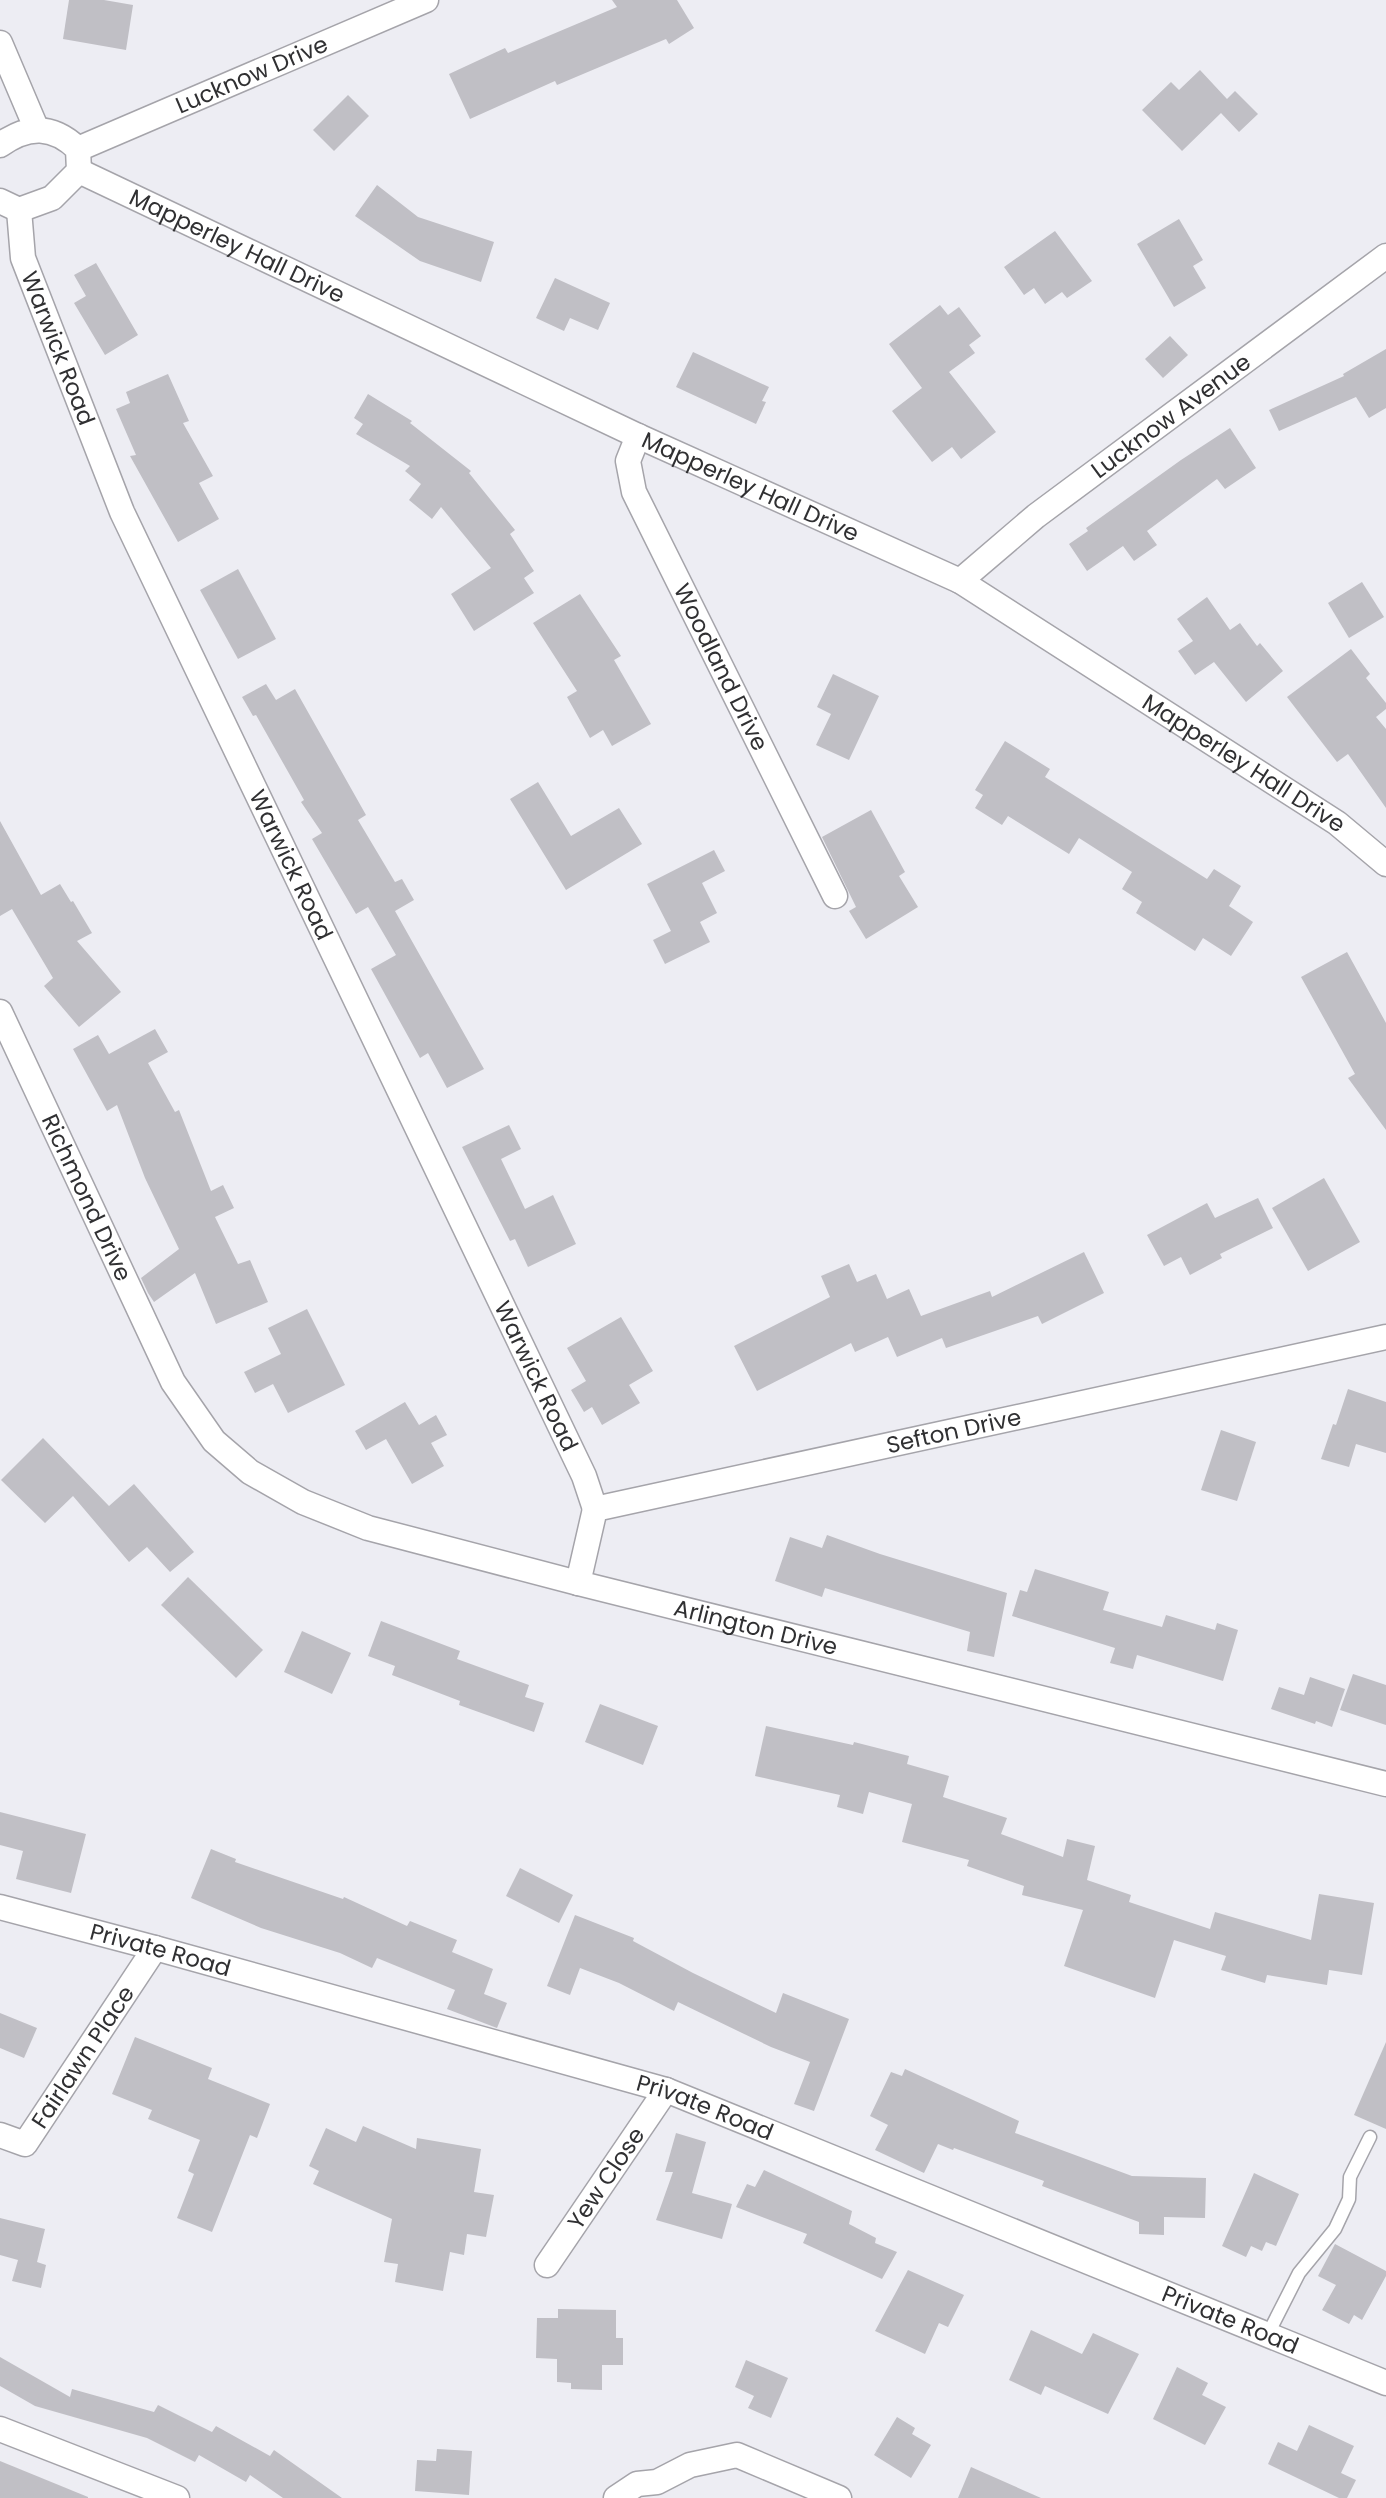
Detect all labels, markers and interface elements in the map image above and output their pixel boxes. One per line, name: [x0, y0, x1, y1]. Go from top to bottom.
street label: Lucknow Drive: [171, 28, 333, 121]
street label: Mapperley Hall Drive: [124, 181, 350, 311]
street label: Warwick Road: [14, 266, 103, 430]
street label: Lucknow Avenue: [1084, 346, 1257, 486]
street label: Mapperley Hall Drive: [637, 424, 864, 550]
street label: Woodland Drive: [666, 578, 776, 756]
street label: Mapperley Hall Drive: [1136, 686, 1351, 840]
street label: Warwick Road: [241, 784, 341, 945]
street label: Richmond Drive: [34, 1109, 140, 1286]
street label: Warwick Road: [486, 1296, 586, 1457]
street label: Sefton Drive: [883, 1401, 1024, 1461]
street label: Arlington Drive: [671, 1591, 841, 1663]
street label: Private Road: [86, 1915, 234, 1984]
street label: Fairlawn Place: [24, 1979, 142, 2135]
street label: Private Road: [633, 2067, 778, 2148]
street label: Yew Close: [560, 2121, 652, 2236]
street label: Private Road: [1157, 2278, 1303, 2362]

